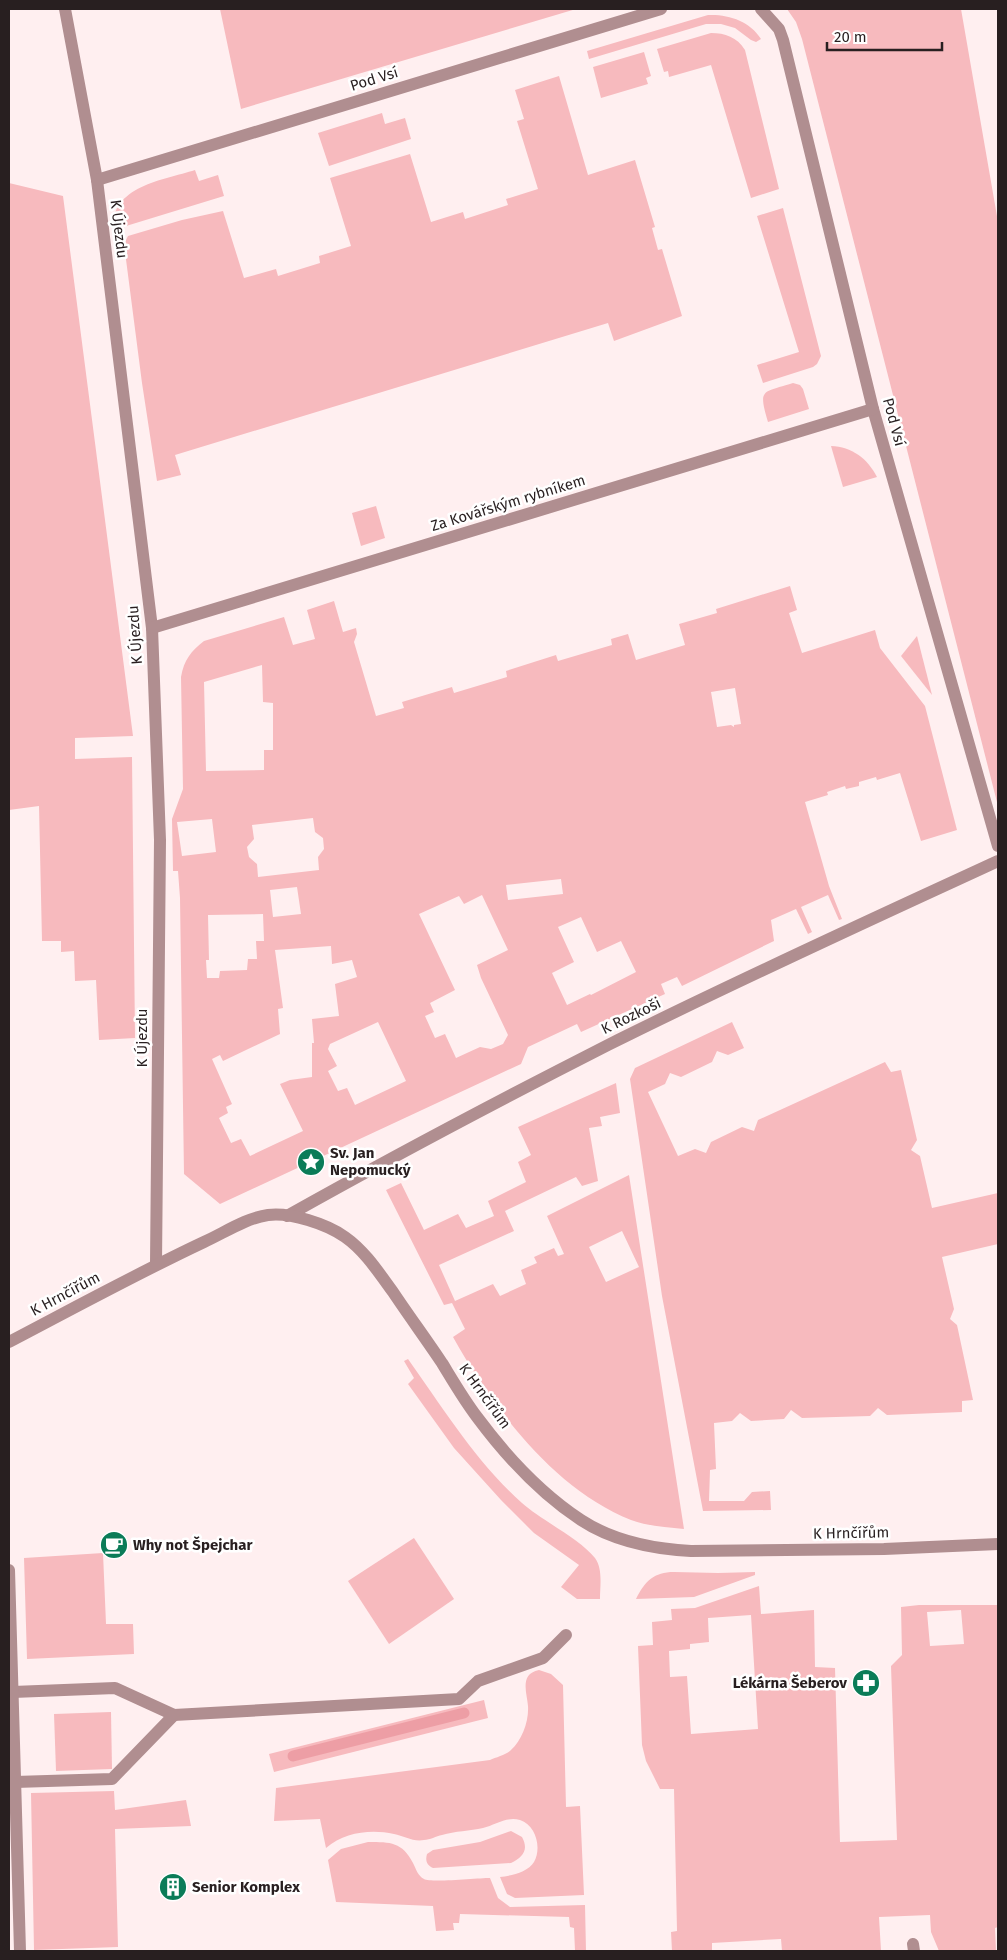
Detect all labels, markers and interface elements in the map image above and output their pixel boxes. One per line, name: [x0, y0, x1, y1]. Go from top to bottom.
scale bar: [827, 20, 942, 52]
text: 20 m: [834, 28, 867, 46]
street label: Pod Vsí: [348, 63, 400, 95]
street label: K Újezdu: [106, 199, 132, 259]
street label: Pod Vsí: [879, 396, 909, 448]
street label: Za Kovářským rybníkem: [429, 471, 587, 535]
street label: K Újezdu: [124, 605, 146, 665]
street label: K Rozkoši: [598, 994, 664, 1038]
street label: K Újezdu: [133, 1008, 151, 1068]
place label: Sv. Jan Nepomucký: [330, 1144, 411, 1179]
place icon: Sv. Jan Nepomucký: [296, 1147, 326, 1177]
street label: K Hrnčířům: [27, 1268, 103, 1320]
street label: K Hrnčířům: [455, 1360, 515, 1432]
street label: K Hrnčířům: [813, 1523, 889, 1543]
cafe icon: Why not Špejchar: [99, 1530, 129, 1560]
place label: Why not Špejchar: [133, 1536, 253, 1554]
pharmacy icon: Lékárna Šeberov: [851, 1668, 881, 1698]
place label: Lékárna Šeberov: [733, 1674, 847, 1692]
building icon: Senior Komplex: [158, 1872, 188, 1902]
place label: Senior Komplex: [192, 1878, 300, 1896]

